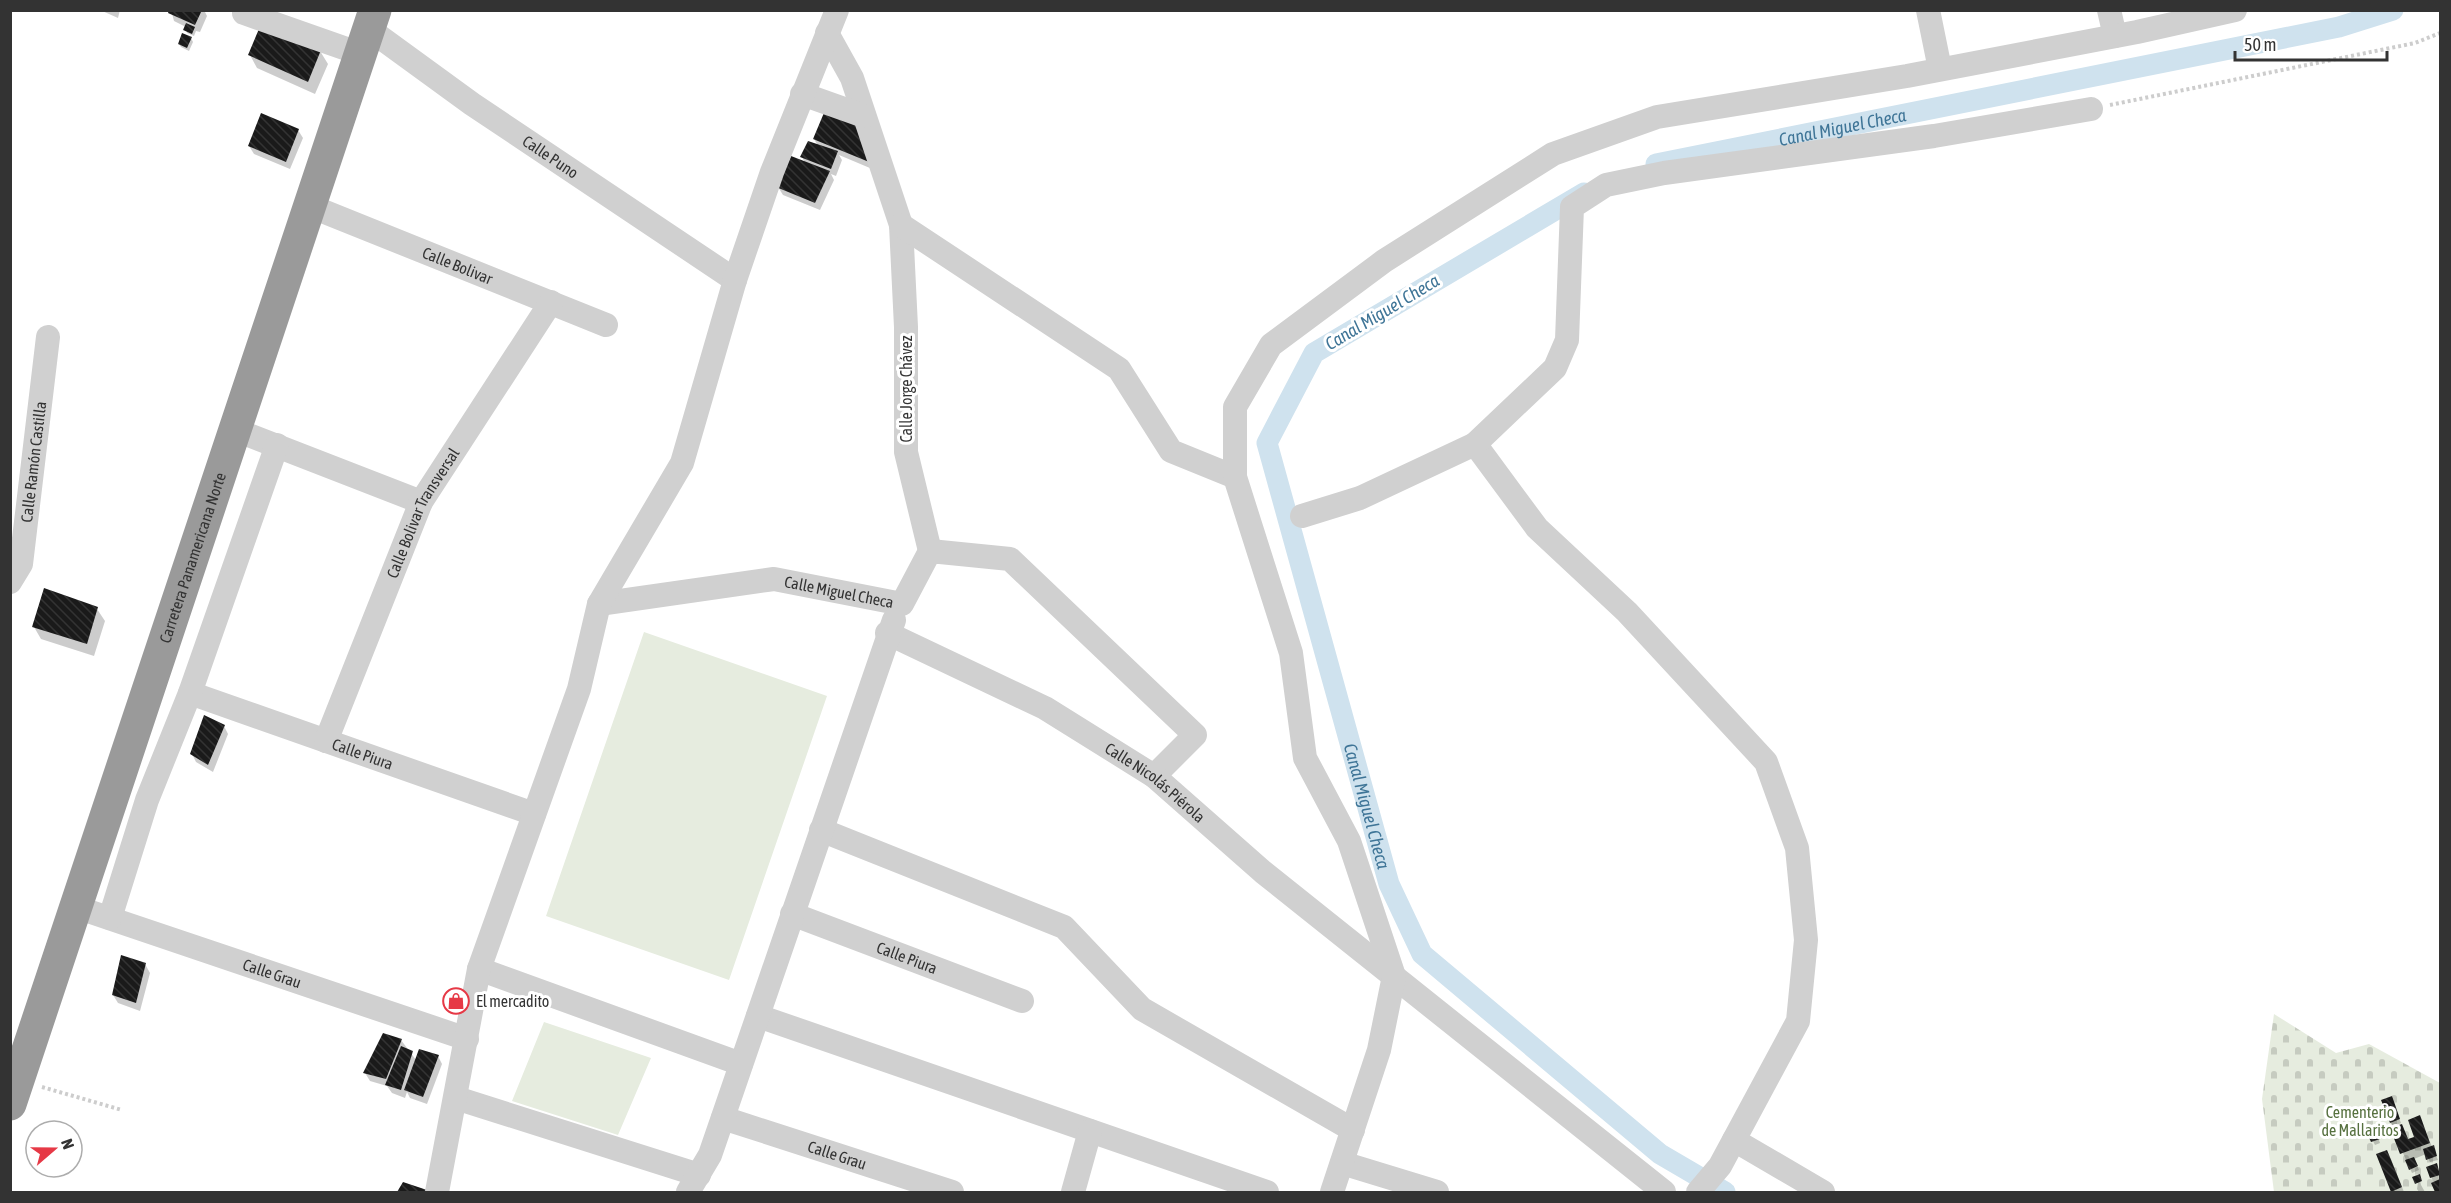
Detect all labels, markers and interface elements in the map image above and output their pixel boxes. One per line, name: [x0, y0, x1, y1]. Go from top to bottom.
scale bar: [2235, 24, 2386, 62]
text: 50 m: [2244, 34, 2276, 55]
water label: Canal Miguel Checa: [1777, 103, 1908, 150]
street label: Calle Puno: [519, 132, 582, 182]
street label: Calle Bolivar: [420, 243, 496, 288]
water label: Canal Miguel Checa: [1321, 269, 1443, 354]
street label: Calle Jorge Chávez: [897, 335, 916, 443]
street label: Calle Ramón Castilla: [17, 400, 49, 523]
street label: Calle Bolivar Transversal: [383, 444, 463, 581]
street label: Carretera Panamericana Norte: [155, 470, 229, 645]
street label: Calle Miguel Checa: [783, 572, 895, 611]
street label: Calle Piura: [330, 735, 395, 773]
street label: Calle Nicolás Piérola: [1102, 739, 1209, 826]
water label: Canal Miguel Checa: [1340, 741, 1395, 872]
street label: Calle Piura: [874, 938, 940, 977]
street label: Calle Grau: [241, 955, 304, 991]
shop icon: El mercadito: [441, 986, 471, 1016]
place label: El mercadito: [476, 992, 549, 1010]
park label: Cementerio de Mallaritos: [2321, 1103, 2399, 1139]
north arrow: [24, 1119, 84, 1179]
text: N: [58, 1136, 78, 1151]
street label: Calle Grau: [806, 1137, 869, 1173]

